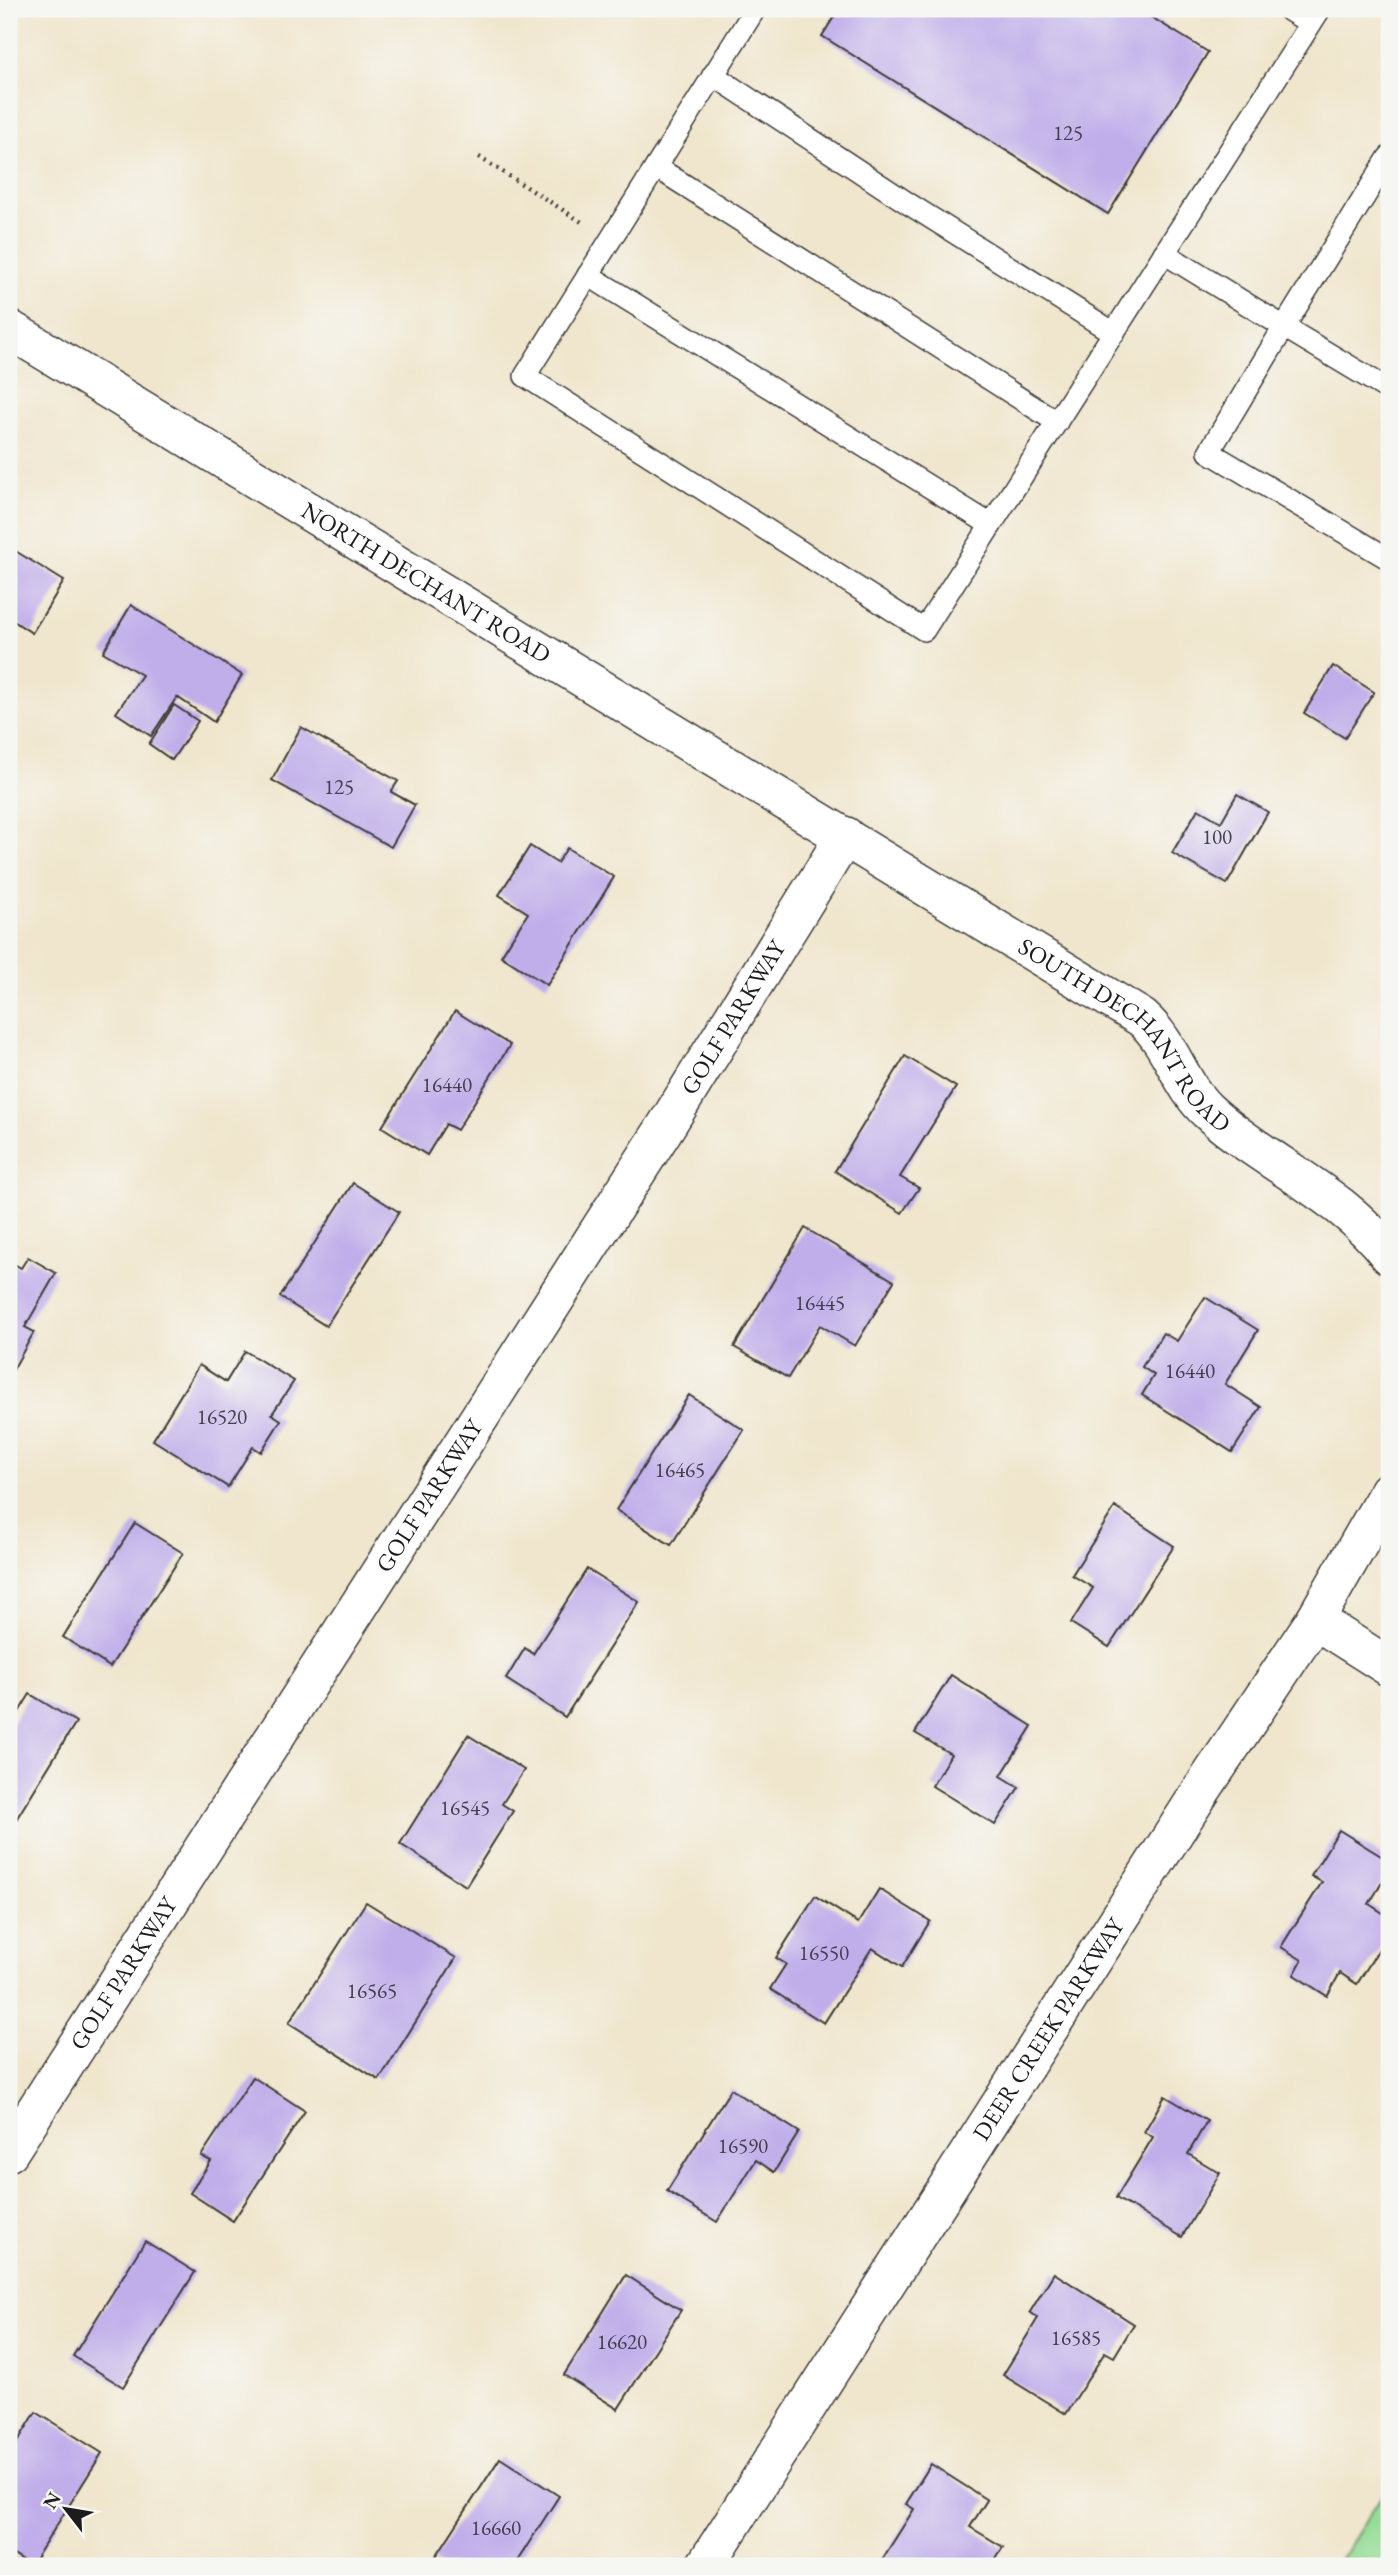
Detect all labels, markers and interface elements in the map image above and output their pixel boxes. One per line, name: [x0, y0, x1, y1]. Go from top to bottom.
house number: 125: [1053, 119, 1083, 146]
street label: NORTH DECHANT ROAD: [296, 494, 557, 670]
house number: 125: [324, 773, 354, 800]
house number: 100: [1202, 823, 1232, 850]
street label: SOUTH DECHANT ROAD: [1013, 931, 1237, 1139]
street label: GOLF PARKWAY: [673, 933, 793, 1100]
house number: 16440: [422, 1071, 472, 1098]
house number: 16445: [795, 1289, 845, 1316]
house number: 16440: [1165, 1357, 1215, 1384]
house number: 16520: [197, 1403, 247, 1430]
street label: GOLF PARKWAY: [368, 1412, 490, 1578]
house number: 16465: [655, 1456, 705, 1483]
house number: 16545: [440, 1794, 490, 1821]
street label: GOLF PARKWAY: [62, 1890, 184, 2056]
street label: DEER CREEK PARKWAY: [965, 1911, 1131, 2146]
house number: 16550: [799, 1939, 849, 1966]
house number: 16565: [347, 1977, 397, 2004]
house number: 16590: [718, 2132, 768, 2159]
house number: 16585: [1051, 2324, 1101, 2351]
house number: 16620: [597, 2328, 647, 2355]
north arrow: [32, 2474, 102, 2544]
text: N: [37, 2487, 67, 2514]
house number: 16660: [471, 2514, 521, 2541]

